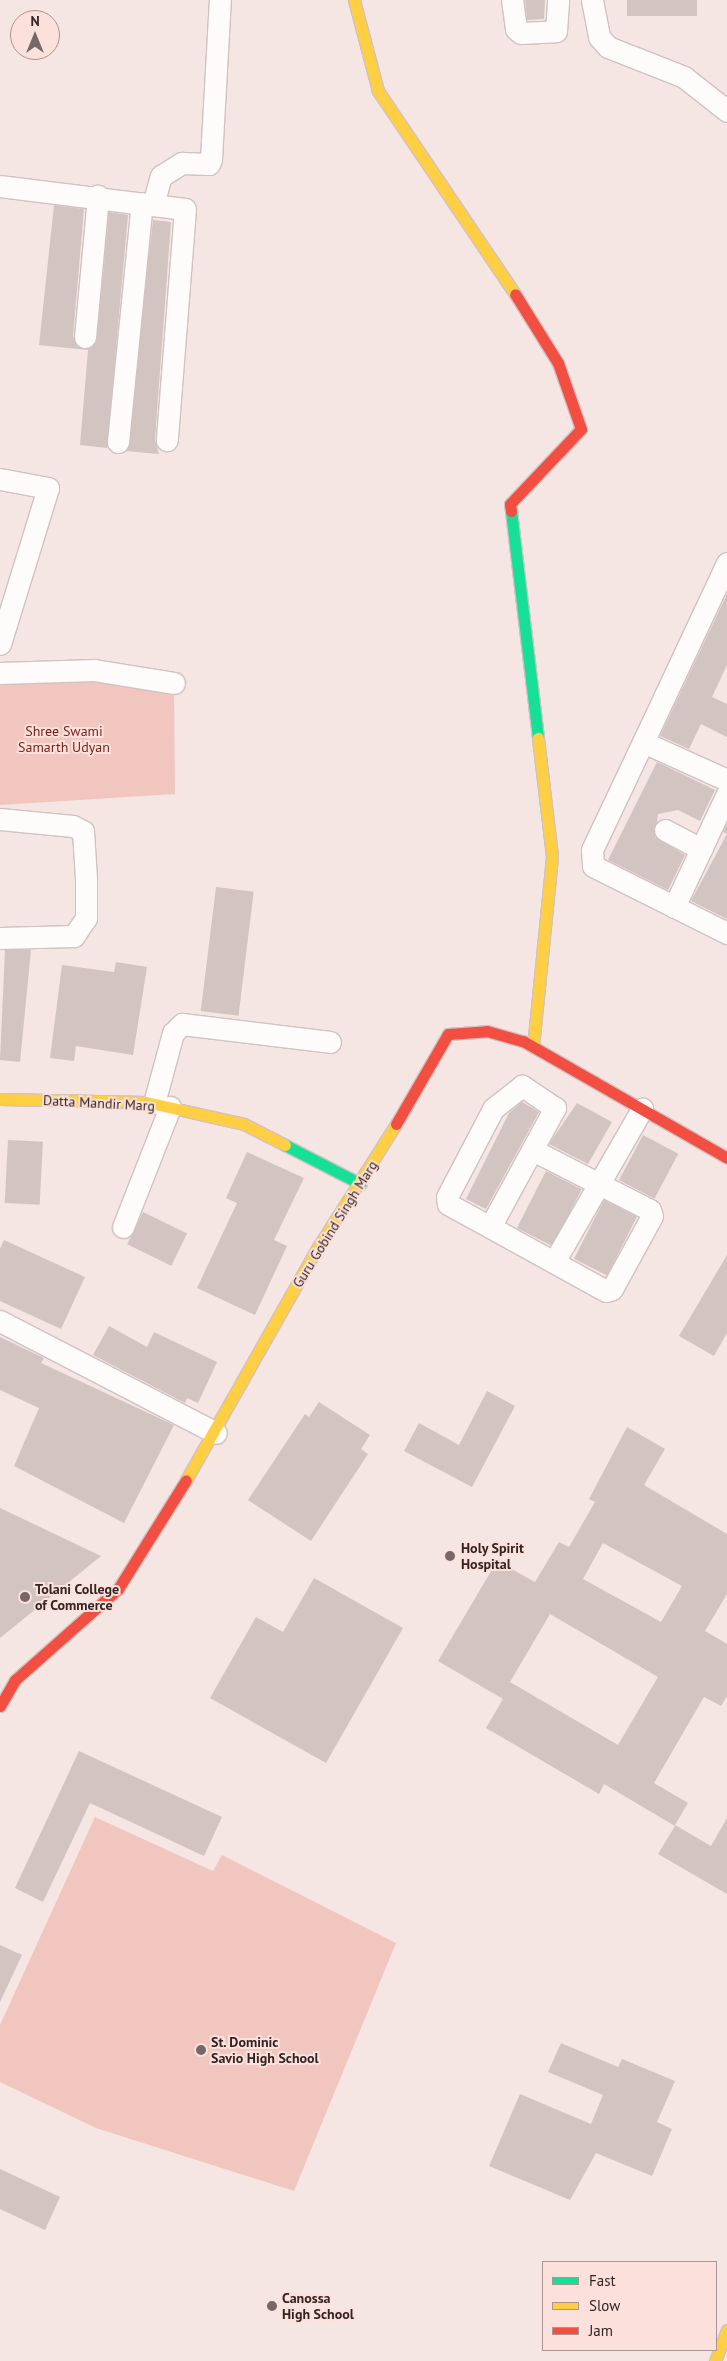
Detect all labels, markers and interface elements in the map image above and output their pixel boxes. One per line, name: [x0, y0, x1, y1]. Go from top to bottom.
north arrow: [10, 10, 60, 60]
text: N: [30, 12, 40, 30]
park label: Shree Swami Samarth Udyan: [18, 723, 110, 756]
street label: Datta Mandir Marg: [43, 1092, 155, 1114]
street label: Guru Gobind Singh Marg: [289, 1157, 381, 1291]
place label: Holy Spirit Hospital: [461, 1540, 524, 1572]
marker: Holy Spirit Hospital: [443, 1549, 457, 1563]
place label: Tolani College of Commerce: [35, 1581, 119, 1614]
marker: Tolani College of Commerce: [19, 1591, 31, 1603]
place label: St. Dominic Savio High School: [211, 2034, 319, 2066]
marker: St. Dominic Savio High School: [195, 2044, 207, 2056]
legend: [542, 2261, 717, 2351]
text: Fast: [589, 2271, 616, 2290]
place label: Canossa High School: [282, 2290, 354, 2322]
text: Slow: [589, 2296, 620, 2315]
marker: Canossa High School: [266, 2300, 278, 2312]
text: Jam: [589, 2321, 613, 2340]

